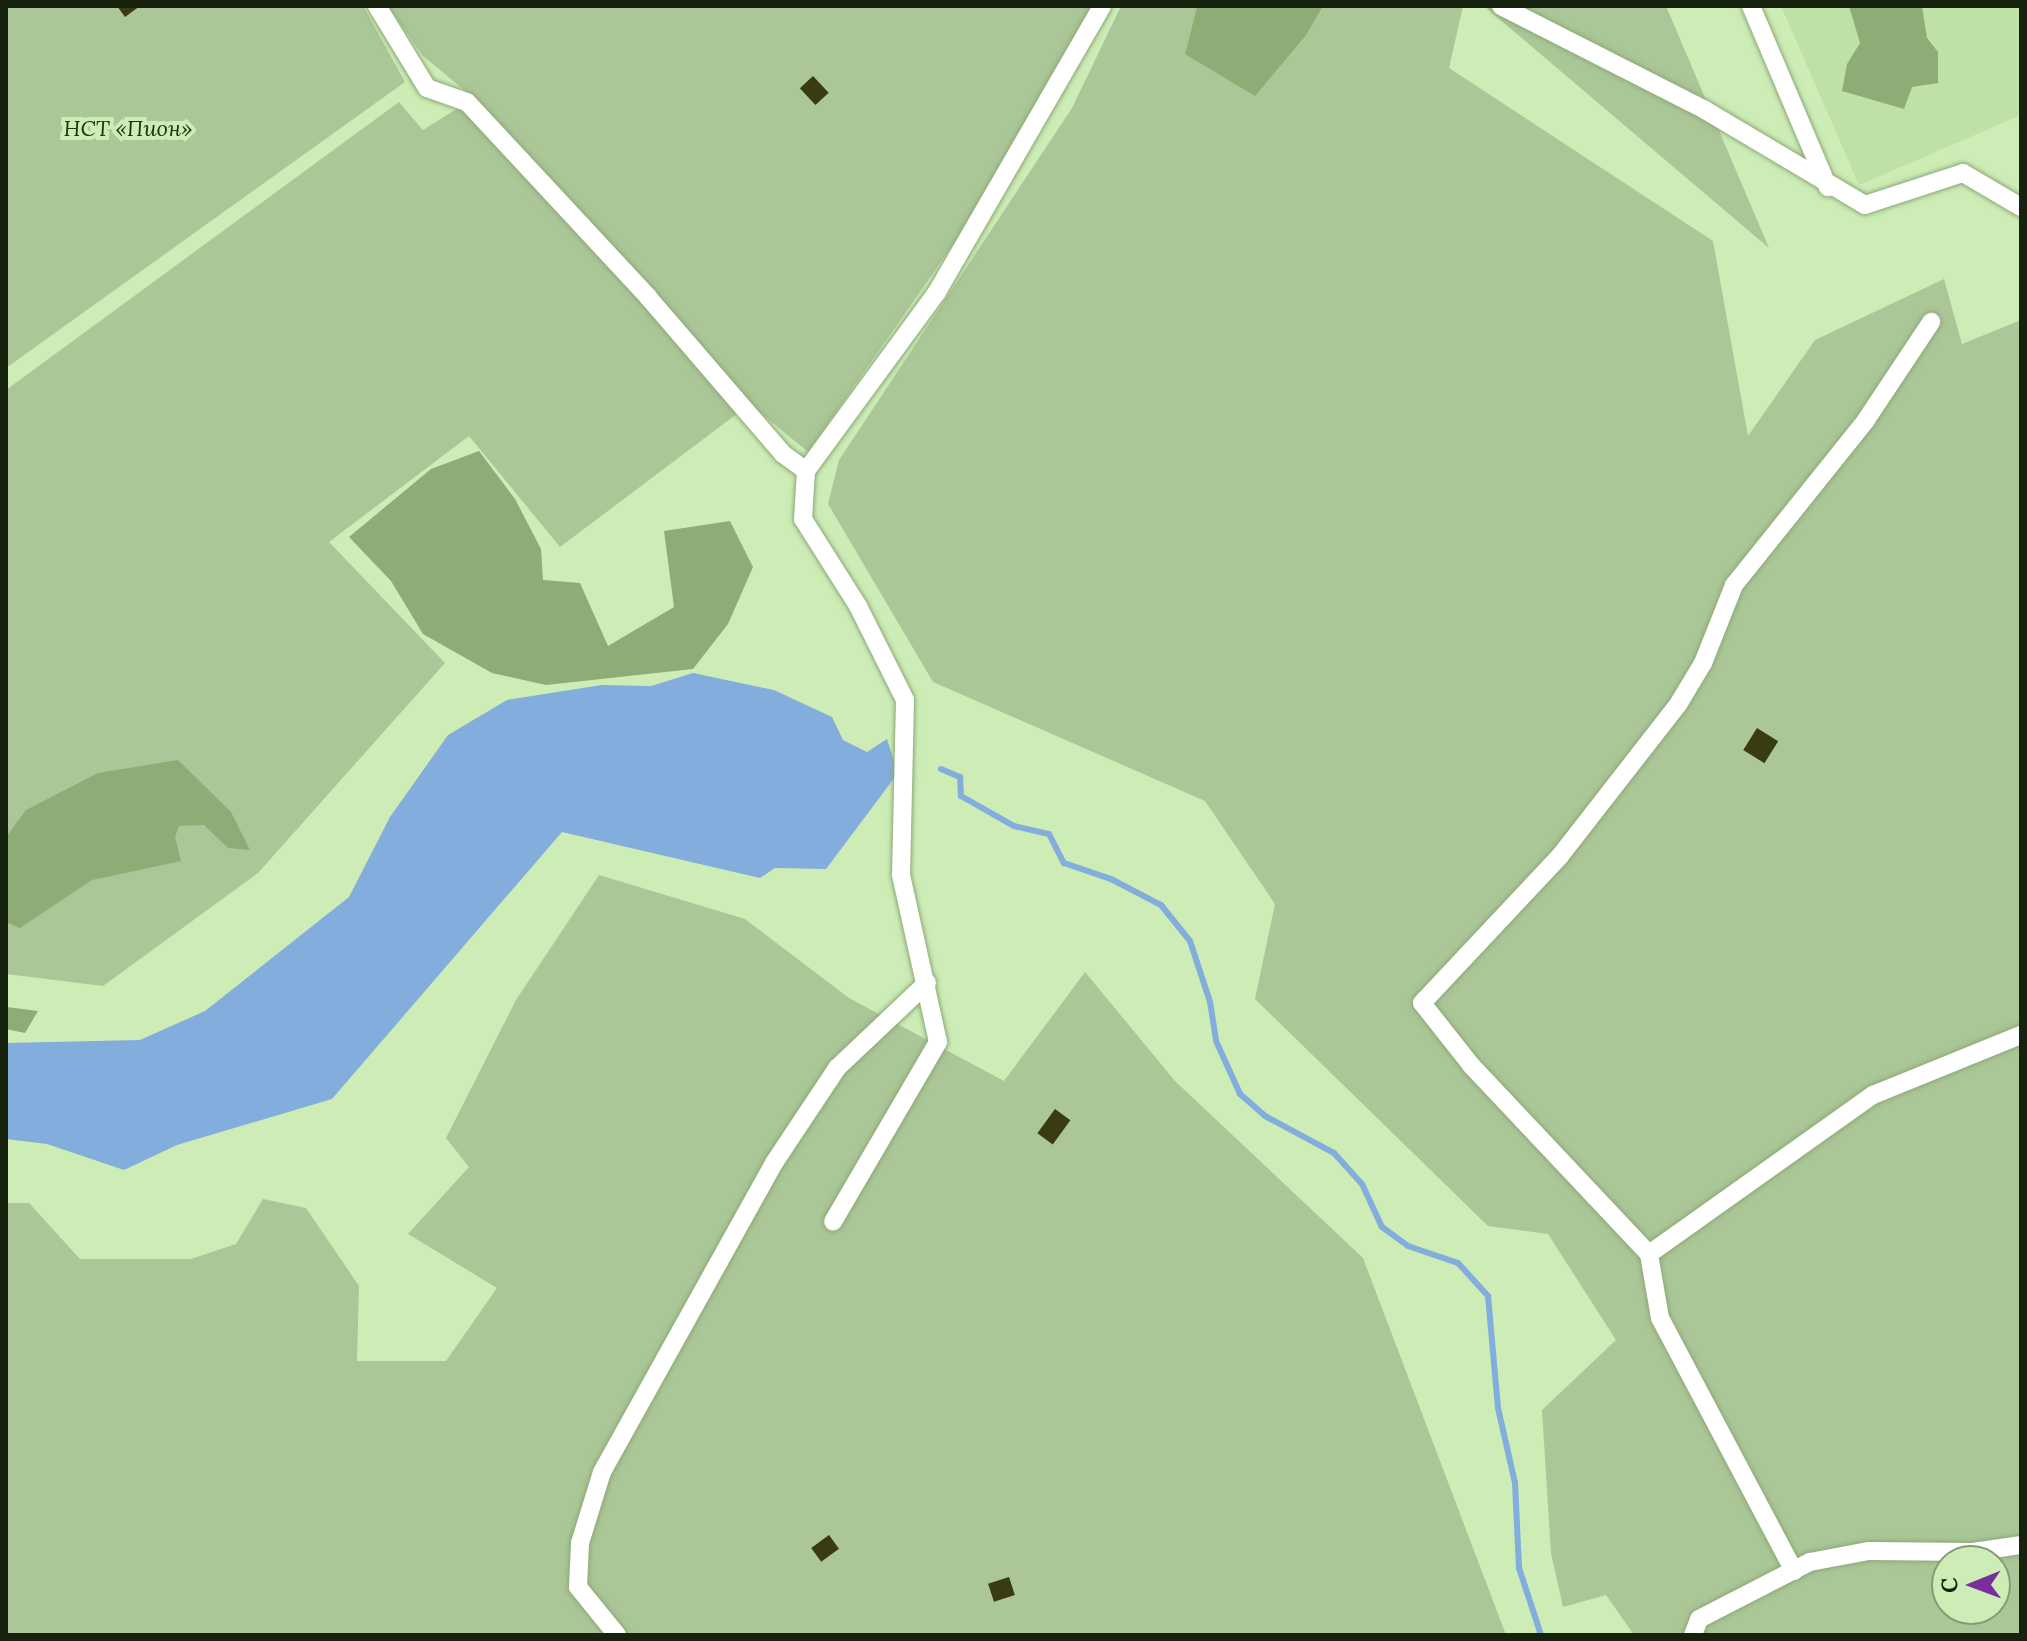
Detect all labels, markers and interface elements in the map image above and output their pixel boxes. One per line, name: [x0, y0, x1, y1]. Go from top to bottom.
park label: НСТ «Пион»: [64, 116, 192, 142]
north arrow: [1931, 1545, 2011, 1625]
text: С: [1935, 1578, 1963, 1593]

